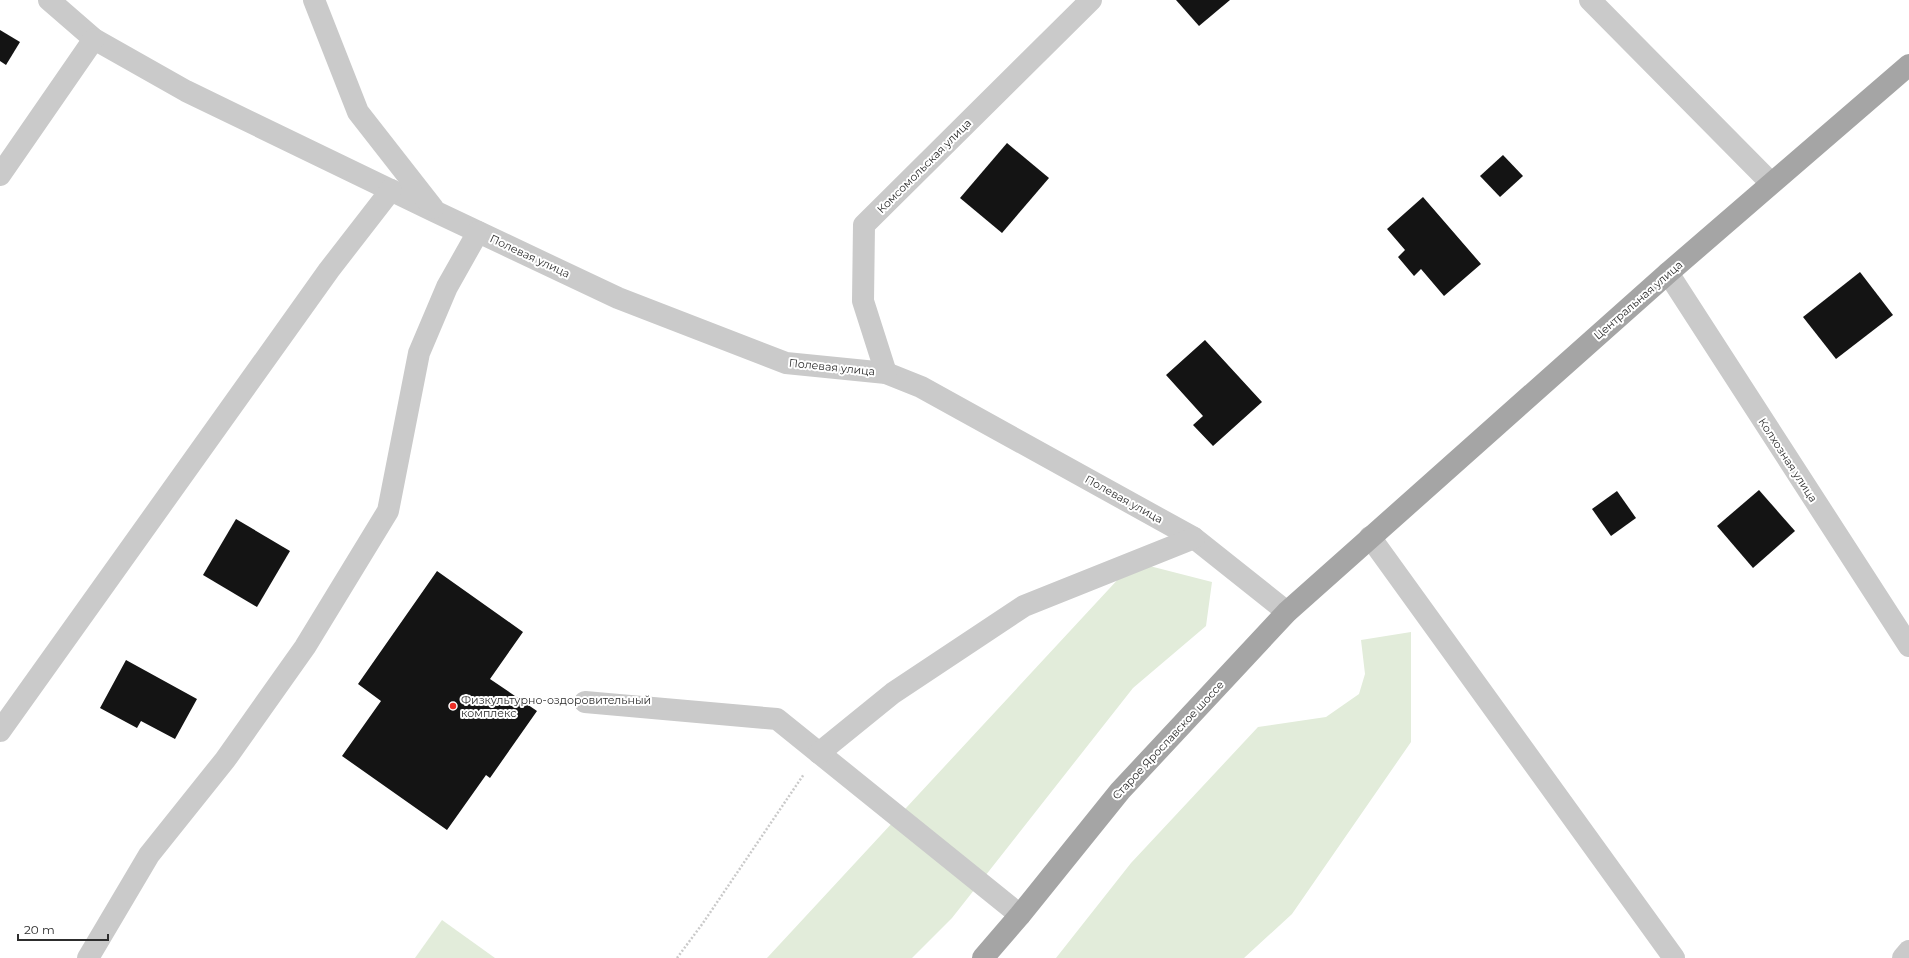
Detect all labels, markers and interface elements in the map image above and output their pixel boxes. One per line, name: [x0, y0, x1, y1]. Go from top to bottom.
street label: Комсомольская улица: [874, 116, 974, 216]
street label: Полевая улица: [488, 231, 572, 281]
street label: Центральная улица: [1591, 258, 1685, 342]
street label: Полевая улица: [788, 356, 876, 378]
street label: Колхозная улица: [1756, 415, 1820, 505]
street label: Полевая улица: [1083, 472, 1165, 526]
street label: Старое Ярославское шоссе: [1109, 678, 1227, 802]
place label: Физкультурно-оздоровительный комплекс: [461, 693, 651, 720]
marker: Физкультурно-оздоровительный комплекс: [448, 701, 458, 711]
scale bar: [18, 916, 108, 942]
text: 20 m: [24, 922, 55, 937]

